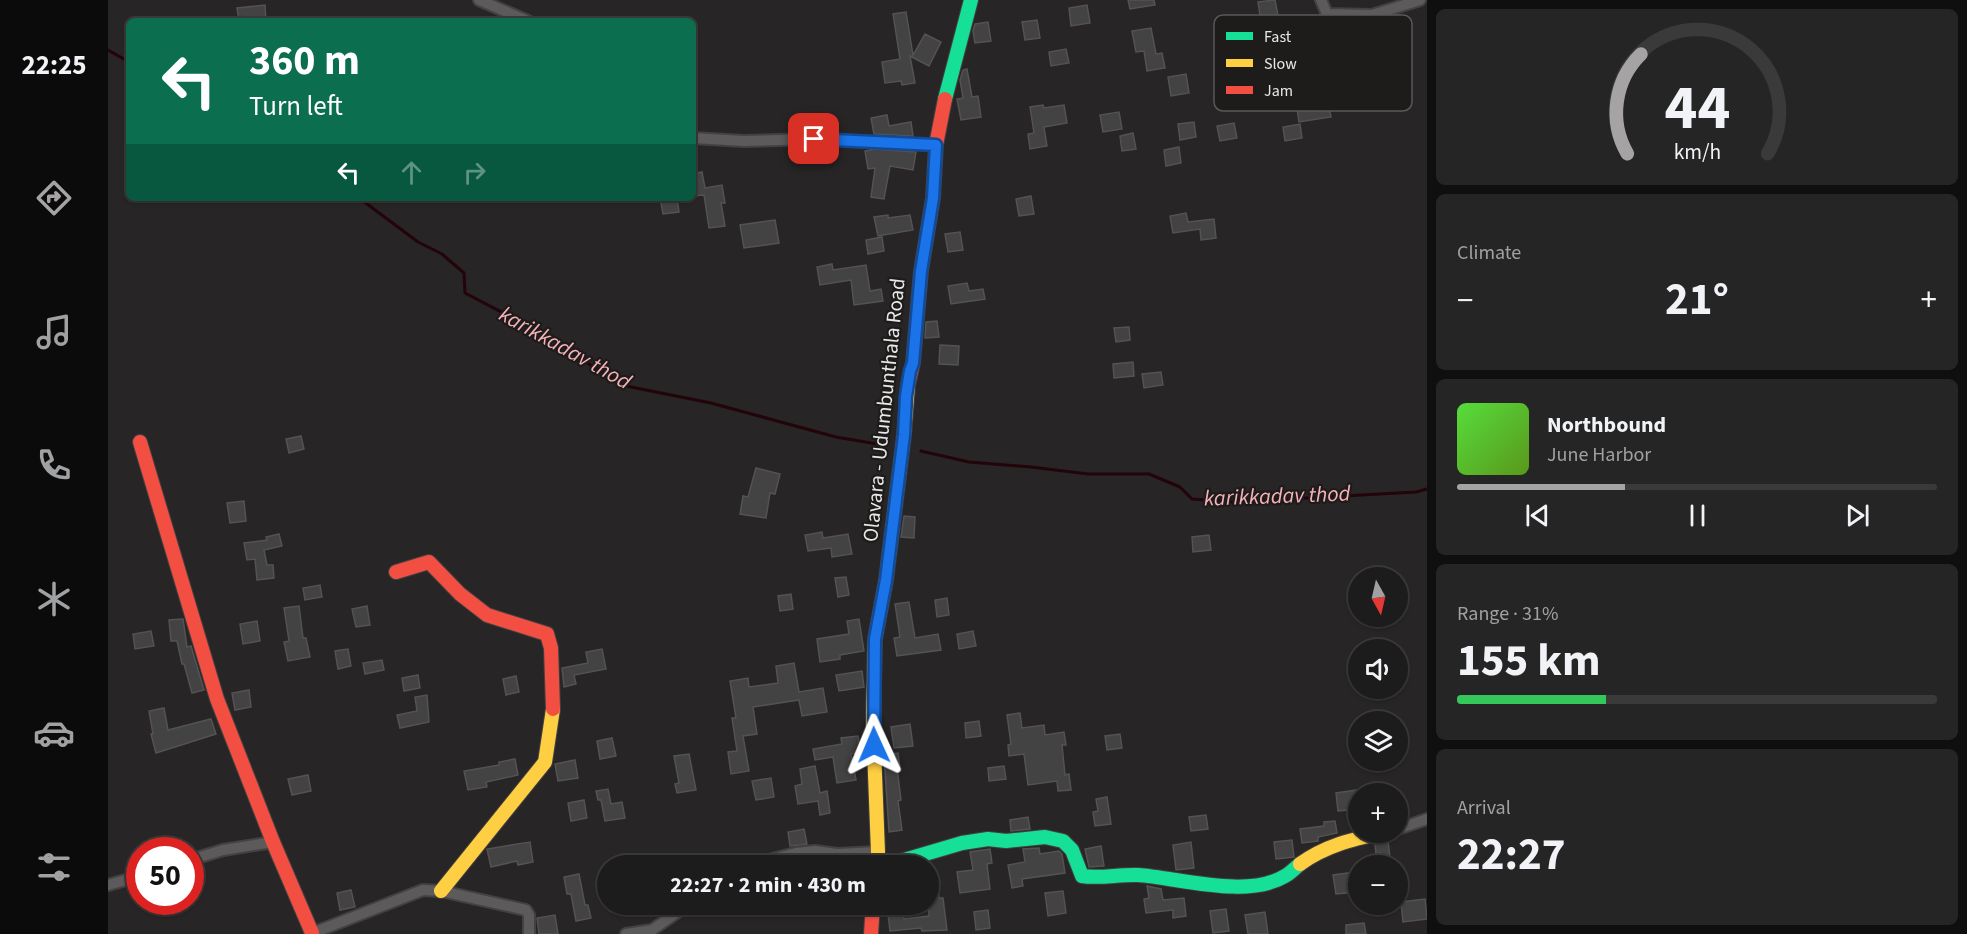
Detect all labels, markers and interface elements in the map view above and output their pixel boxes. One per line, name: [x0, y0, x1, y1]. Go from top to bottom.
legend: [1214, 15, 1412, 111]
text: Fast: [1264, 26, 1292, 48]
text: 360 m: [249, 31, 360, 91]
icon: left: [150, 42, 228, 120]
text: 22:25: [21, 46, 87, 85]
text: Slow: [1264, 53, 1297, 75]
text: 44: [1664, 64, 1730, 153]
text: Jam: [1264, 80, 1293, 102]
text: Turn left: [249, 87, 343, 126]
pin: [788, 113, 839, 164]
icon: arrive: [797, 122, 830, 155]
text: km/h: [1673, 137, 1721, 168]
icon: left: [332, 156, 365, 189]
icon: ahead: [395, 156, 428, 189]
icon: right: [458, 156, 491, 189]
icon: directions: [33, 177, 75, 219]
text: Climate: [1457, 239, 1521, 267]
text: 21°: [1665, 268, 1729, 332]
street label: Olavara - Udumbunthala Road: [855, 277, 913, 543]
text: −: [1457, 277, 1473, 324]
text: +: [1921, 277, 1937, 324]
water label: karikkadav thod: [493, 298, 638, 398]
icon: music: [33, 311, 75, 353]
text: Northbound: [1547, 409, 1666, 441]
text: June Harbor: [1547, 441, 1651, 469]
icon: phone: [33, 444, 75, 486]
water label: karikkadav thod: [1203, 477, 1352, 515]
icon: previous: [1521, 499, 1554, 532]
icon: pause: [1681, 499, 1714, 532]
icon: next: [1841, 499, 1874, 532]
north arrow: [1348, 567, 1408, 627]
map controls: [1348, 567, 1408, 915]
icon: climate: [33, 578, 75, 620]
text: Range · 31%: [1457, 600, 1558, 628]
text: 155 km: [1457, 629, 1601, 693]
button: sound: [1348, 639, 1408, 699]
button: layers: [1348, 711, 1408, 771]
icon: car: [33, 712, 75, 754]
position arrow: [842, 713, 906, 777]
button: +: [1348, 783, 1408, 843]
text: Arrival: [1457, 794, 1511, 822]
text: 22:27: [1457, 823, 1566, 887]
speed limit sign: 50: [126, 837, 204, 915]
icon: filters: [33, 846, 75, 888]
button: −: [1348, 855, 1408, 915]
text: 22:27 · 2 min · 430 m: [670, 869, 866, 901]

